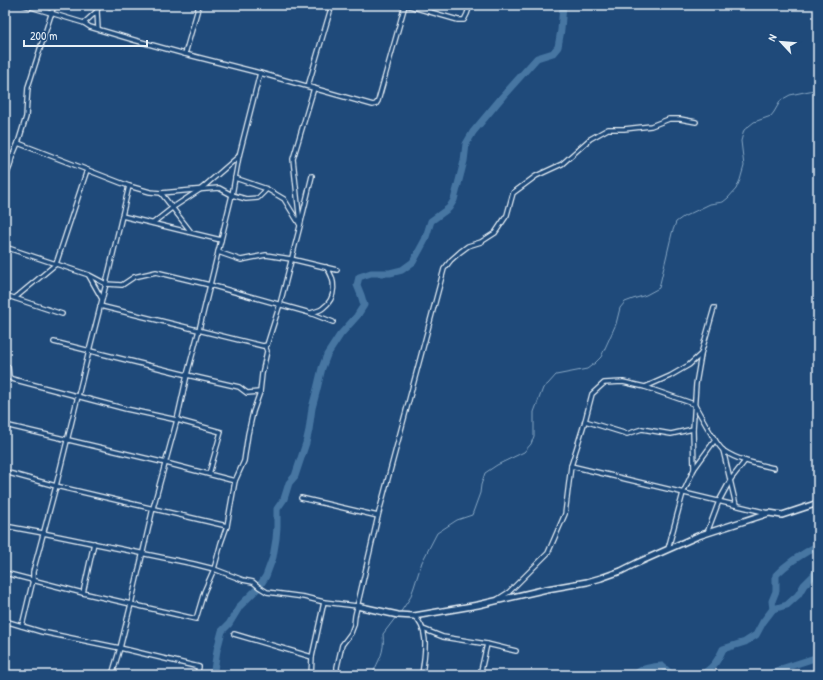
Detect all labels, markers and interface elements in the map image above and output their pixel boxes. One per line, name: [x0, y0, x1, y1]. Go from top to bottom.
scale bar: [24, 22, 147, 48]
north arrow: [761, 22, 801, 62]
text: 200 m: [30, 27, 57, 44]
text: N: [764, 32, 780, 43]

